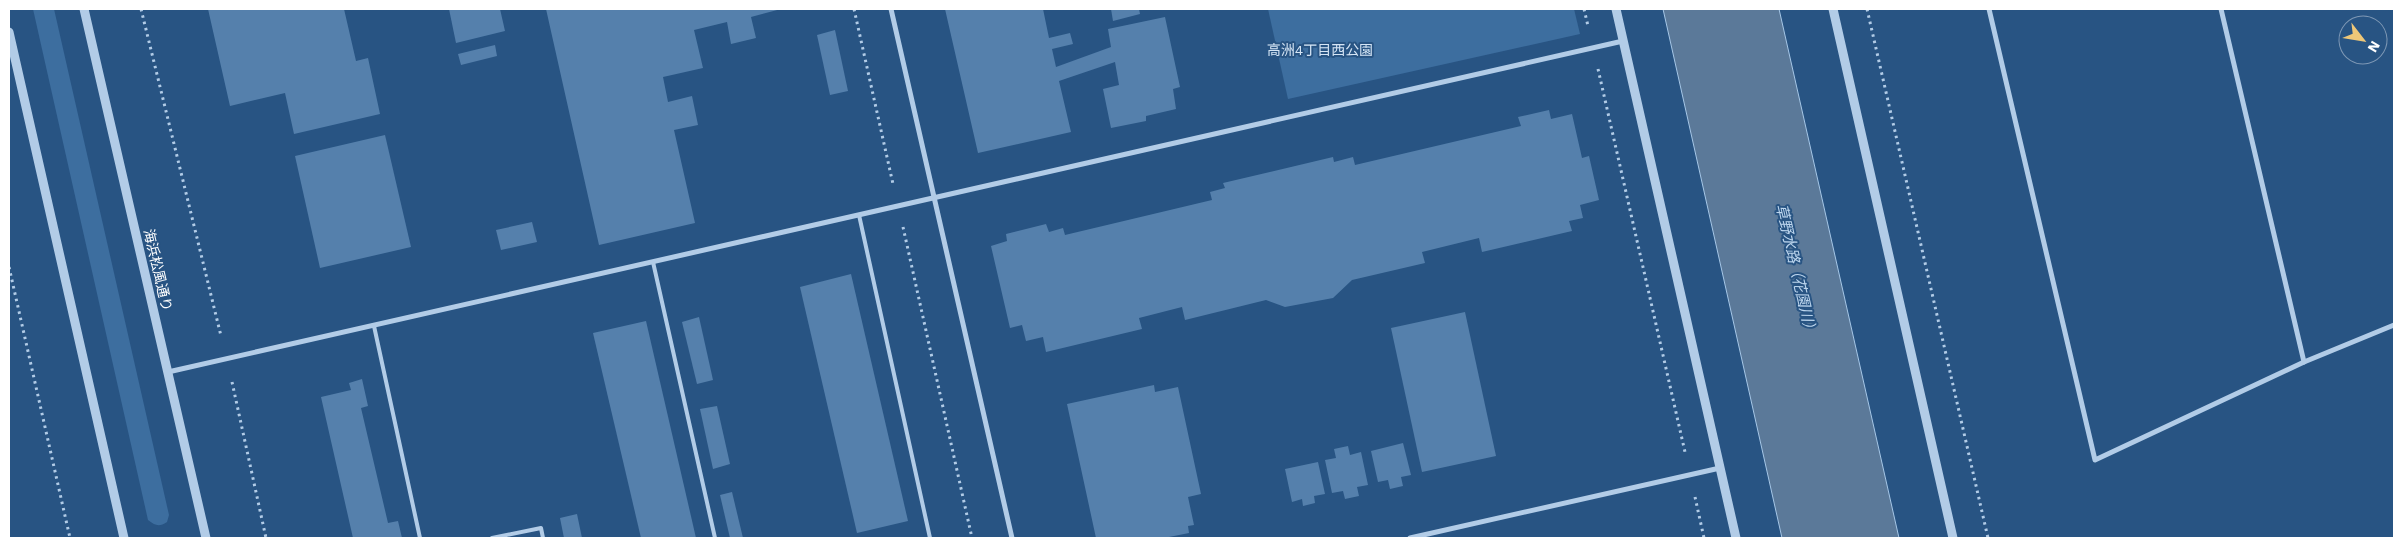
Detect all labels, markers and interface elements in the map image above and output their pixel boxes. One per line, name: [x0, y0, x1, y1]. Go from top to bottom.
north arrow: [2338, 15, 2388, 65]
text: N: [2365, 38, 2384, 55]
park label: 高洲4丁目西公園: [1267, 42, 1373, 58]
water label: 草野水路（花園川）: [1772, 202, 1820, 338]
street label: 海浜松風通り: [141, 227, 175, 313]

